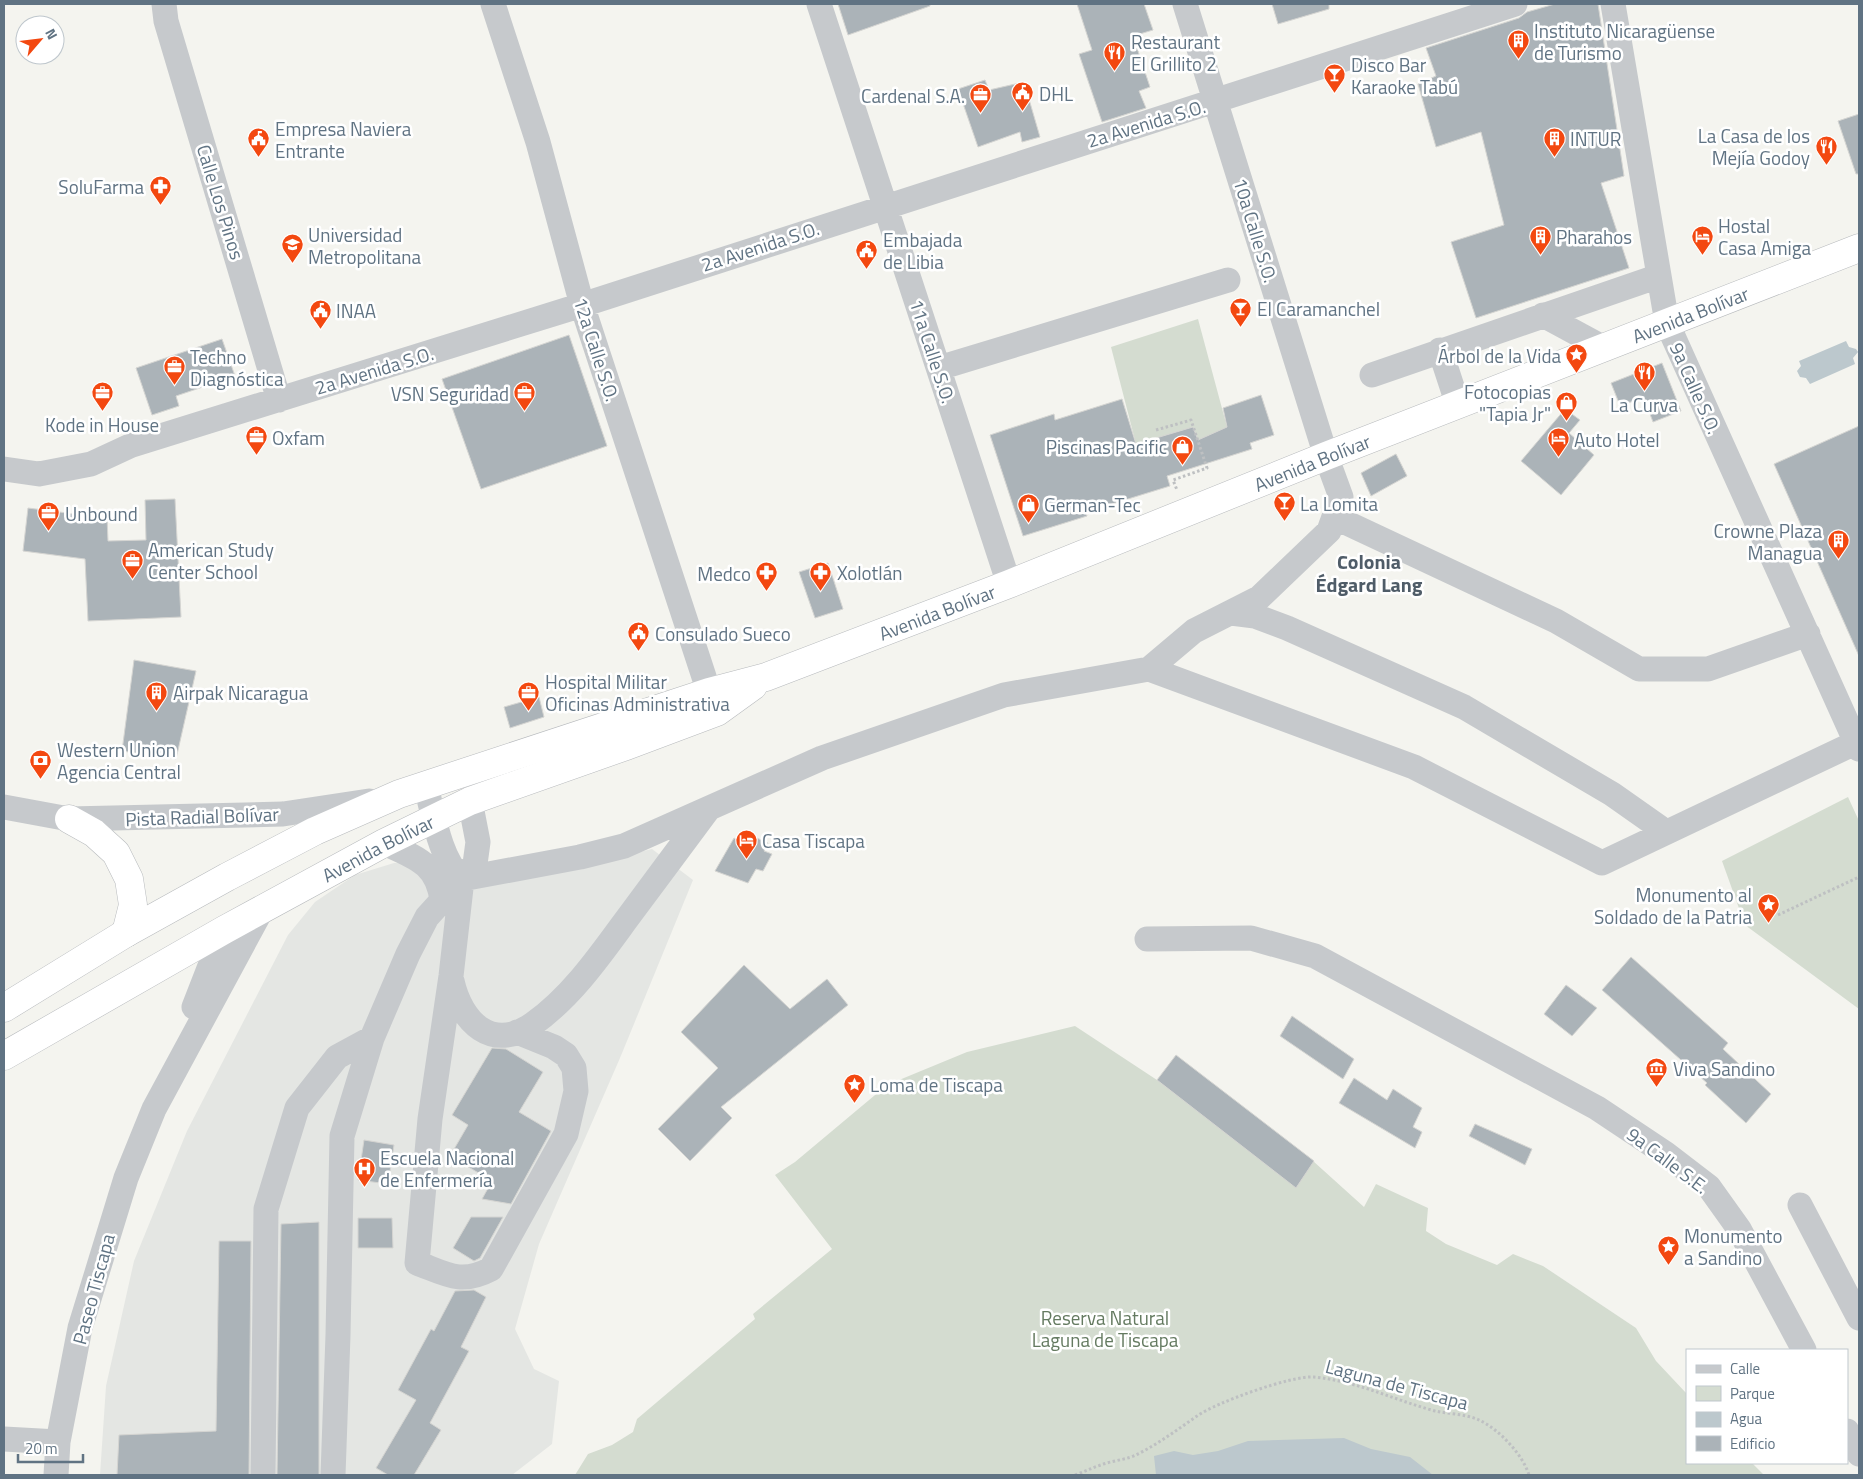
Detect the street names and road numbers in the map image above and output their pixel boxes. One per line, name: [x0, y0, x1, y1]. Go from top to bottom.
street label: 2a Avenida S.O.: [1083, 91, 1209, 155]
street label: Calle Los Pinos: [190, 141, 252, 263]
street label: 10a Calle S.O.: [1226, 174, 1286, 286]
street label: 2a Avenida S.O.: [697, 213, 823, 279]
street label: Avenida Bolívar: [1627, 278, 1753, 350]
street label: 12a Calle S.O.: [567, 293, 627, 405]
street label: 11a Calle S.O.: [903, 295, 963, 407]
street label: 2a Avenida S.O.: [311, 338, 437, 402]
street label: 9a Calle S.O.: [1663, 338, 1729, 438]
street label: Avenida Bolívar: [1249, 425, 1375, 498]
street label: Avenida Bolívar: [874, 576, 1000, 647]
street label: Pista Radial Bolívar: [125, 799, 280, 833]
street label: Avenida Bolívar: [316, 806, 439, 889]
street label: 9a Calle S.E.: [1621, 1120, 1715, 1200]
street label: Paseo Tiscapa: [64, 1230, 122, 1348]
street label: Laguna de Tiscapa: [1322, 1351, 1472, 1417]

